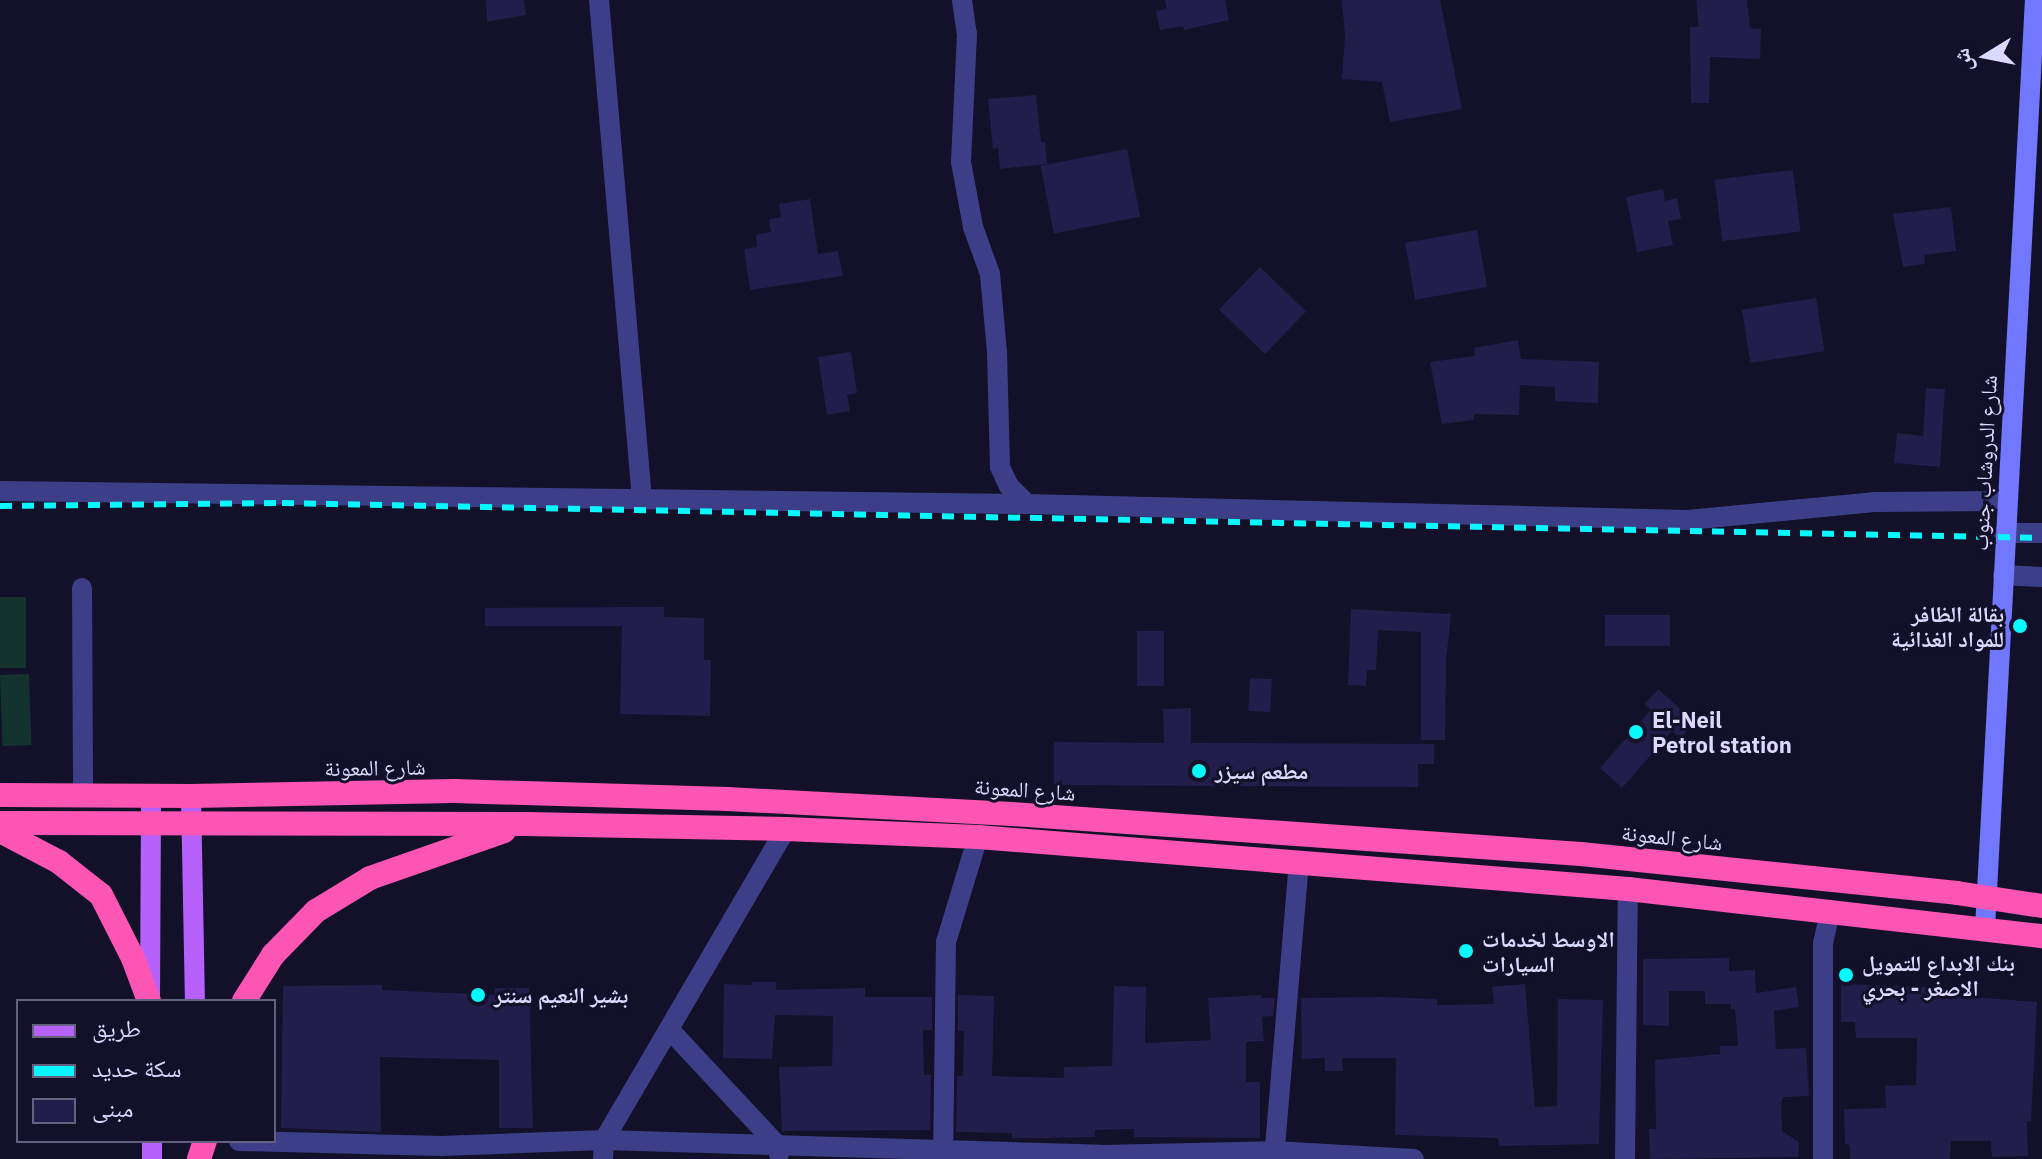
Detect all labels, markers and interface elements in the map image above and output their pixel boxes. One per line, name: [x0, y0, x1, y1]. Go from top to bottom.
north arrow: [1946, 16, 2026, 96]
text: ش: [1946, 46, 1978, 74]
street label: شارع الدروشاب جنوب: [1966, 374, 2002, 552]
place label: بقالة الظافر للمواد الغذائية: [1891, 600, 2004, 652]
marker: بقالة الظافر للمواد الغذائية: [2011, 617, 2029, 635]
place label: El-Neil Petrol station: [1652, 706, 1792, 758]
marker: El-Neil Petrol station: [1627, 723, 1645, 741]
street label: شارع المعونة: [324, 753, 426, 781]
place label: مطعم سيزر: [1215, 758, 1308, 784]
marker: مطعم سيزر: [1190, 762, 1208, 780]
street label: شارع المعونة: [974, 772, 1076, 806]
street label: شارع المعونة: [1620, 819, 1724, 855]
place label: الاوسط لخدمات السيارات: [1482, 925, 1615, 976]
marker: الاوسط لخدمات السيارات: [1457, 942, 1475, 960]
place label: بنك الابداع للتمويل الاصغر - بحري: [1862, 949, 2015, 1000]
marker: بنك الابداع للتمويل الاصغر - بحري: [1837, 966, 1855, 984]
place label: بشير النعيم سنتر: [494, 982, 628, 1008]
marker: بشير النعيم سنتر: [469, 986, 487, 1004]
legend: [16, 999, 276, 1143]
text: طريق: [92, 1012, 141, 1044]
text: سكة حديد: [92, 1052, 182, 1084]
text: مبنى: [92, 1092, 133, 1124]

